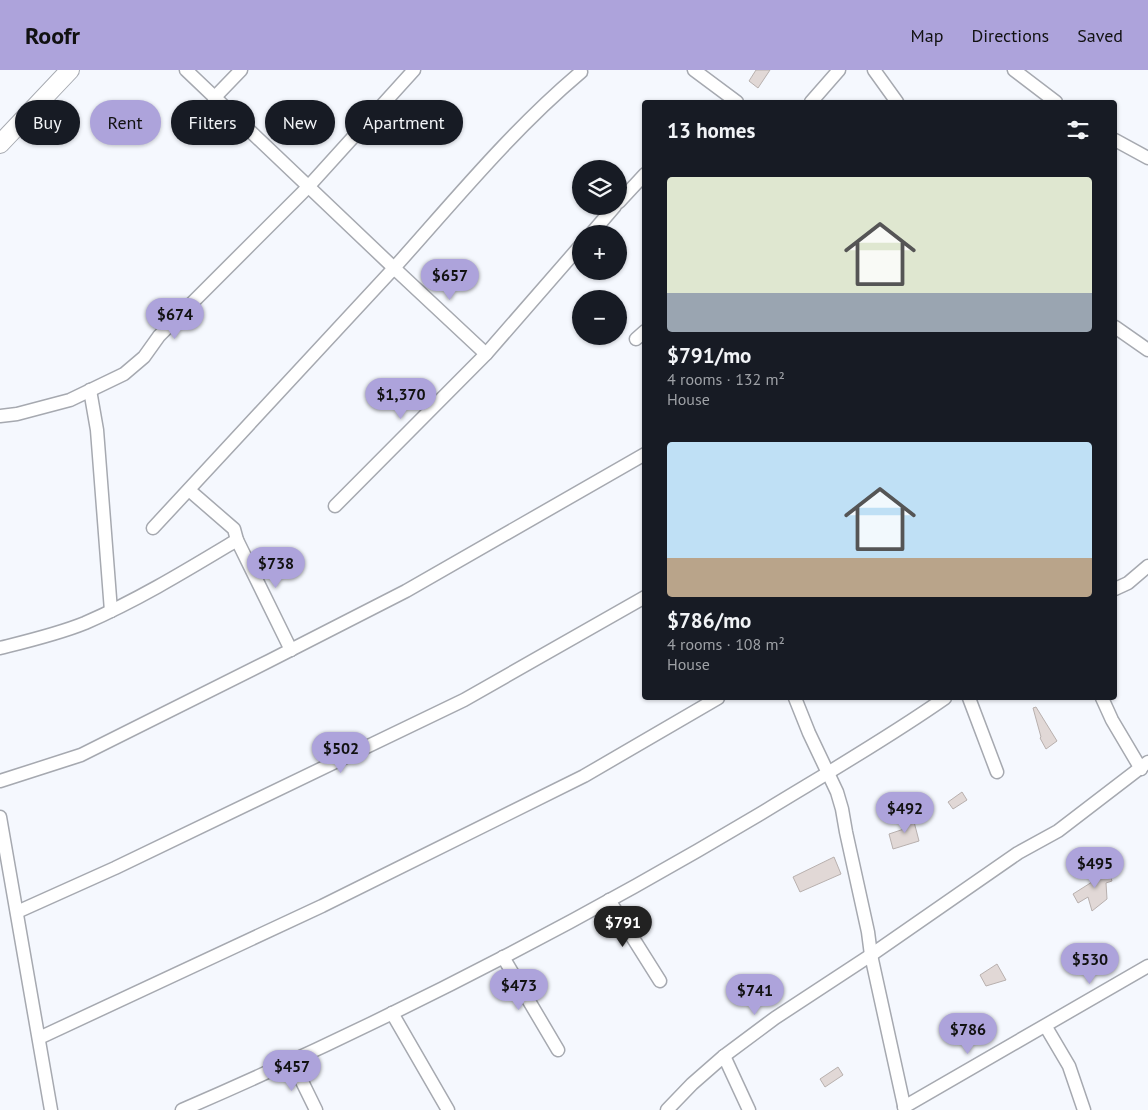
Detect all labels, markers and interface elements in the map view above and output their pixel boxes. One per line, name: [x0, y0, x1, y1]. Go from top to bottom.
text: Roofr: [25, 20, 80, 51]
text: Map: [911, 24, 943, 47]
text: Directions: [971, 24, 1049, 47]
text: Saved: [1077, 24, 1123, 47]
chip: Buy: [15, 100, 80, 145]
chip: Rent: [90, 100, 161, 145]
chip: Filters: [171, 100, 255, 145]
chip: New: [265, 100, 335, 145]
chip: Apartment: [345, 100, 463, 145]
icon: filters: [1064, 116, 1092, 144]
text: 13 homes: [667, 117, 755, 144]
map controls: [572, 160, 627, 345]
button: layers: [572, 160, 627, 215]
icon: home: [835, 209, 925, 299]
button: +: [572, 225, 627, 280]
pin: $657: [420, 258, 480, 301]
text: $657: [432, 265, 468, 285]
button: −: [572, 290, 627, 345]
pin: $674: [145, 298, 205, 340]
text: $674: [157, 304, 193, 324]
text: $791/mo: [667, 342, 751, 369]
text: 4 rooms · 132 m²: [667, 369, 785, 389]
pin: $1,370: [360, 378, 442, 420]
text: $1,370: [376, 384, 426, 404]
text: House: [667, 389, 710, 409]
icon: home: [835, 474, 925, 564]
pin: $738: [246, 546, 306, 589]
text: $738: [258, 553, 294, 573]
text: $786/mo: [667, 607, 751, 634]
text: 4 rooms · 108 m²: [667, 634, 785, 654]
text: House: [667, 654, 710, 674]
pin: $502: [311, 732, 371, 774]
text: $502: [323, 738, 359, 758]
pin: $492: [875, 792, 935, 834]
text: $492: [887, 798, 923, 818]
pin: $495: [1065, 846, 1125, 889]
text: $495: [1077, 853, 1113, 873]
pin: $791: [593, 906, 653, 948]
text: $791: [605, 912, 641, 932]
pin: $530: [1060, 942, 1120, 985]
text: $530: [1072, 949, 1108, 969]
pin: $473: [489, 968, 549, 1011]
pin: $741: [725, 974, 785, 1016]
text: $473: [501, 975, 537, 995]
text: $741: [737, 980, 773, 1000]
pin: $786: [938, 1012, 998, 1055]
text: $786: [950, 1019, 986, 1039]
pin: $457: [262, 1050, 322, 1092]
text: $457: [274, 1056, 310, 1076]

